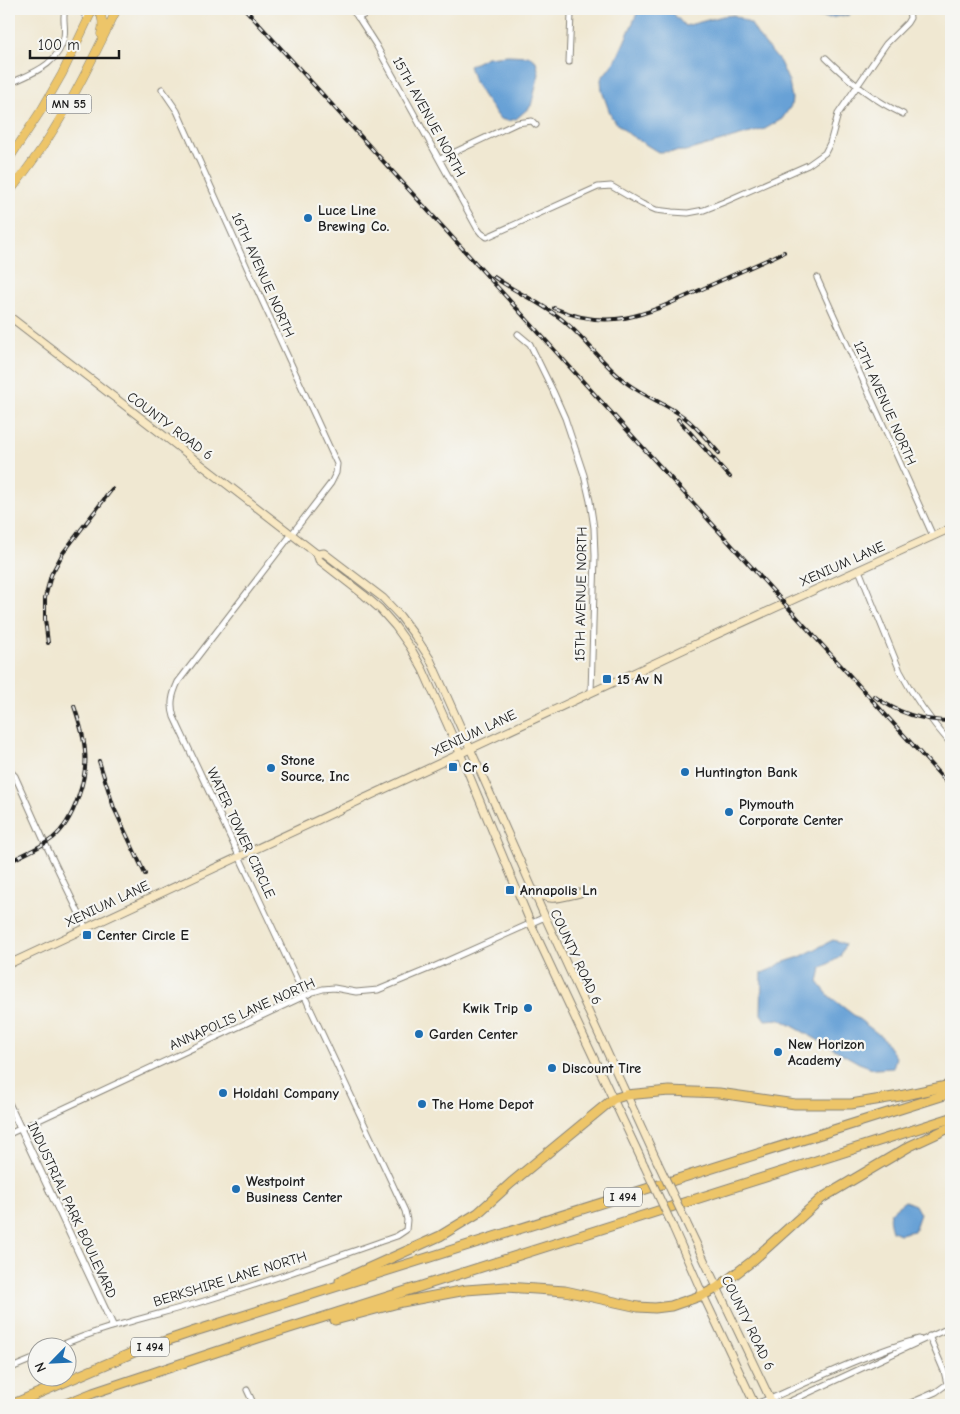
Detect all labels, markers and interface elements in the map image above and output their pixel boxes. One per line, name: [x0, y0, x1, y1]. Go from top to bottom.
scale bar: [30, 28, 119, 60]
text: 100 m: [38, 36, 80, 54]
street label: 15TH AVENUE NORTH: [389, 54, 469, 180]
road number: MN 55: [46, 95, 92, 114]
place label: Luce Line Brewing Co.: [318, 202, 389, 235]
street label: 16TH AVENUE NORTH: [228, 210, 298, 340]
marker: Luce Line Brewing Co.: [302, 212, 314, 224]
street label: 12TH AVENUE NORTH: [850, 338, 920, 468]
street label: COUNTY ROAD 6: [124, 388, 216, 464]
street label: 15TH AVENUE NORTH: [571, 527, 591, 661]
street label: XENIUM LANE: [797, 538, 887, 590]
place label: 15 Av N: [617, 671, 663, 688]
marker: 15 Av N: [601, 673, 613, 685]
street label: XENIUM LANE: [429, 706, 519, 760]
place label: Stone Source, Inc: [281, 752, 350, 785]
place label: Cr 6: [463, 759, 489, 776]
marker: Cr 6: [447, 761, 459, 773]
marker: Stone Source, Inc: [265, 762, 277, 774]
place label: Huntington Bank: [695, 764, 797, 781]
street label: WATER TOWER CIRCLE: [203, 765, 279, 901]
marker: Huntington Bank: [679, 766, 691, 778]
place label: Plymouth Corporate Center: [739, 796, 843, 829]
marker: Plymouth Corporate Center: [723, 806, 735, 818]
street label: XENIUM LANE: [62, 877, 152, 931]
place label: Annapolis Ln: [520, 882, 597, 899]
marker: Annapolis Ln: [504, 884, 516, 896]
street label: COUNTY ROAD 6: [546, 907, 606, 1007]
place label: Center Circle E: [97, 927, 189, 944]
marker: Center Circle E: [81, 929, 93, 941]
street label: ANNAPOLIS LANE NORTH: [166, 974, 318, 1054]
place label: Kwik Trip: [463, 1000, 518, 1017]
marker: Kwik Trip: [522, 1002, 534, 1014]
place label: Garden Center: [429, 1026, 518, 1043]
marker: Garden Center: [413, 1028, 425, 1040]
place label: New Horizon Academy: [788, 1036, 865, 1069]
marker: New Horizon Academy: [772, 1046, 784, 1058]
place label: Discount Tire: [562, 1060, 641, 1077]
marker: Discount Tire: [546, 1062, 558, 1074]
place label: Holdahl Company: [233, 1085, 339, 1102]
marker: Holdahl Company: [217, 1087, 229, 1099]
place label: The Home Depot: [432, 1096, 534, 1113]
marker: The Home Depot: [416, 1098, 428, 1110]
street label: INDUSTRIAL PARK BOULEVARD: [24, 1119, 121, 1301]
place label: Westpoint Business Center: [246, 1173, 343, 1206]
marker: Westpoint Business Center: [230, 1183, 242, 1195]
road number: I 494: [604, 1188, 642, 1206]
street label: BERKSHIRE LANE NORTH: [151, 1248, 309, 1310]
street label: COUNTY ROAD 6: [718, 1273, 778, 1373]
north arrow: [28, 1336, 78, 1386]
road number: I 494: [131, 1338, 169, 1356]
text: N: [31, 1359, 50, 1375]

